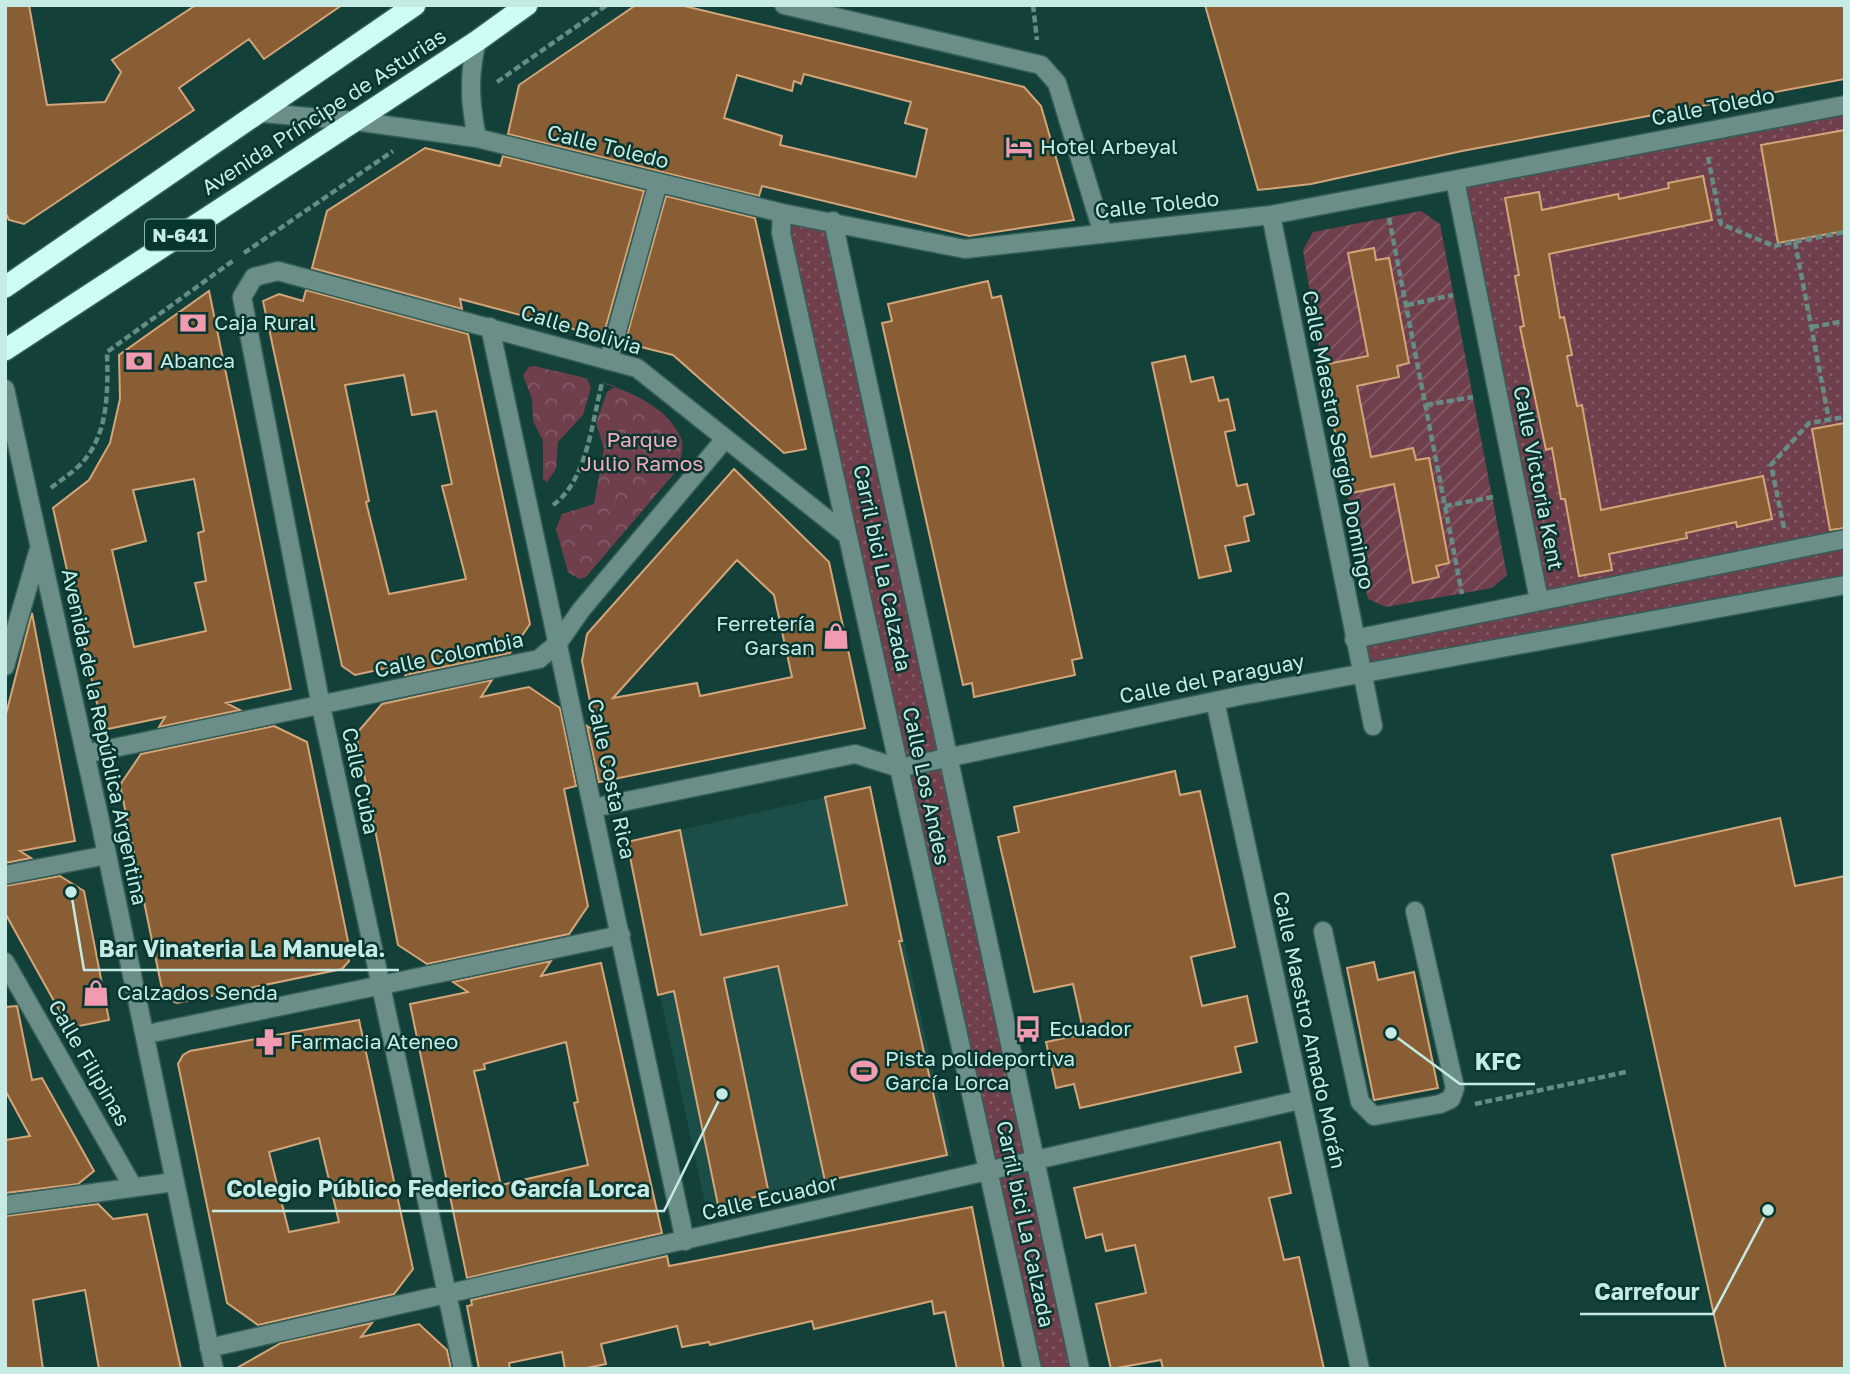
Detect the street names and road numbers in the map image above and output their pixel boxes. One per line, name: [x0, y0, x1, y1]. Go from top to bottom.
street label: Avenida Príncipe de Asturias: [196, 22, 451, 200]
street label: Calle Toledo: [1649, 81, 1777, 131]
street label: Calle Toledo: [545, 118, 672, 174]
street label: Calle Toledo: [1094, 185, 1220, 223]
road number: N-641: [145, 219, 215, 250]
street label: Calle Maestro Sergio Domingo: [1297, 288, 1381, 592]
street label: Calle Bolivia: [518, 298, 645, 360]
street label: Calle Victoria Kent: [1508, 383, 1570, 572]
street label: Carril bici La Calzada: [848, 462, 918, 674]
street label: Avenida de la República Argentina: [57, 566, 153, 907]
street label: Calle Colombia: [372, 626, 526, 683]
street label: Calle del Paraguay: [1117, 647, 1307, 709]
street label: Calle Costa Rica: [582, 696, 642, 861]
street label: Calle Los Andes: [898, 704, 956, 867]
street label: Calle Cuba: [337, 725, 385, 837]
street label: Calle Maestro Amado Morán: [1268, 889, 1352, 1171]
street label: Calle Filipinas: [43, 995, 137, 1130]
street label: Carril bici La Calzada: [991, 1118, 1061, 1330]
street label: Calle Ecuador: [699, 1169, 840, 1225]

